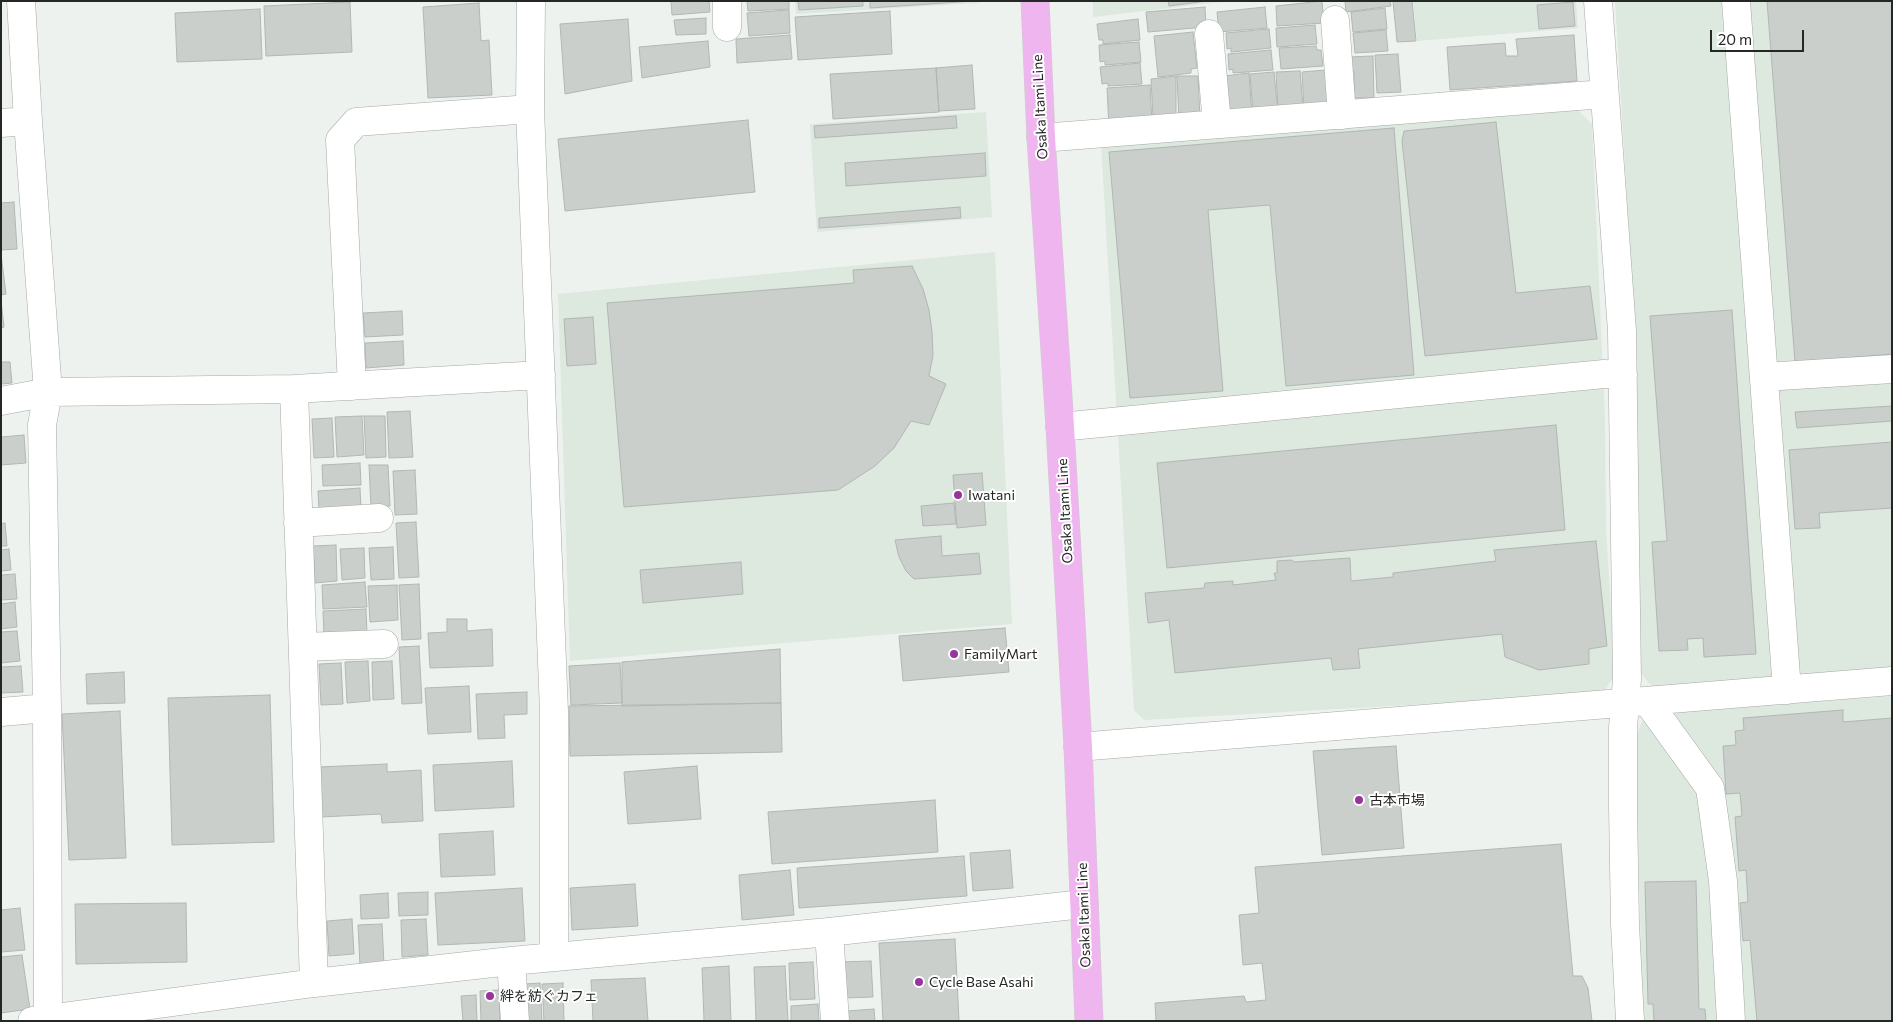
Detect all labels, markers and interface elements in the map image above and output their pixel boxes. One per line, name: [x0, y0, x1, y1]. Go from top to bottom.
scale bar: [1713, 20, 1807, 52]
text: 20 m: [1718, 30, 1752, 48]
street label: Osaka Itami Line: [1029, 54, 1051, 160]
street label: Osaka Itami Line: [1054, 458, 1076, 564]
place label: Iwatani: [968, 487, 1015, 503]
marker: Iwatani: [952, 489, 964, 501]
place label: FamilyMart: [964, 646, 1038, 662]
marker: FamilyMart: [948, 648, 960, 660]
place label: 古本市場: [1369, 792, 1425, 808]
marker: 古本市場: [1353, 794, 1365, 806]
street label: Osaka Itami Line: [1074, 862, 1094, 968]
place label: Cycle Base Asahi: [929, 974, 1034, 990]
marker: Cycle Base Asahi: [913, 976, 925, 988]
place label: 絆を紡ぐカフェ: [500, 988, 598, 1004]
marker: 絆を紡ぐカフェ: [484, 990, 496, 1002]

